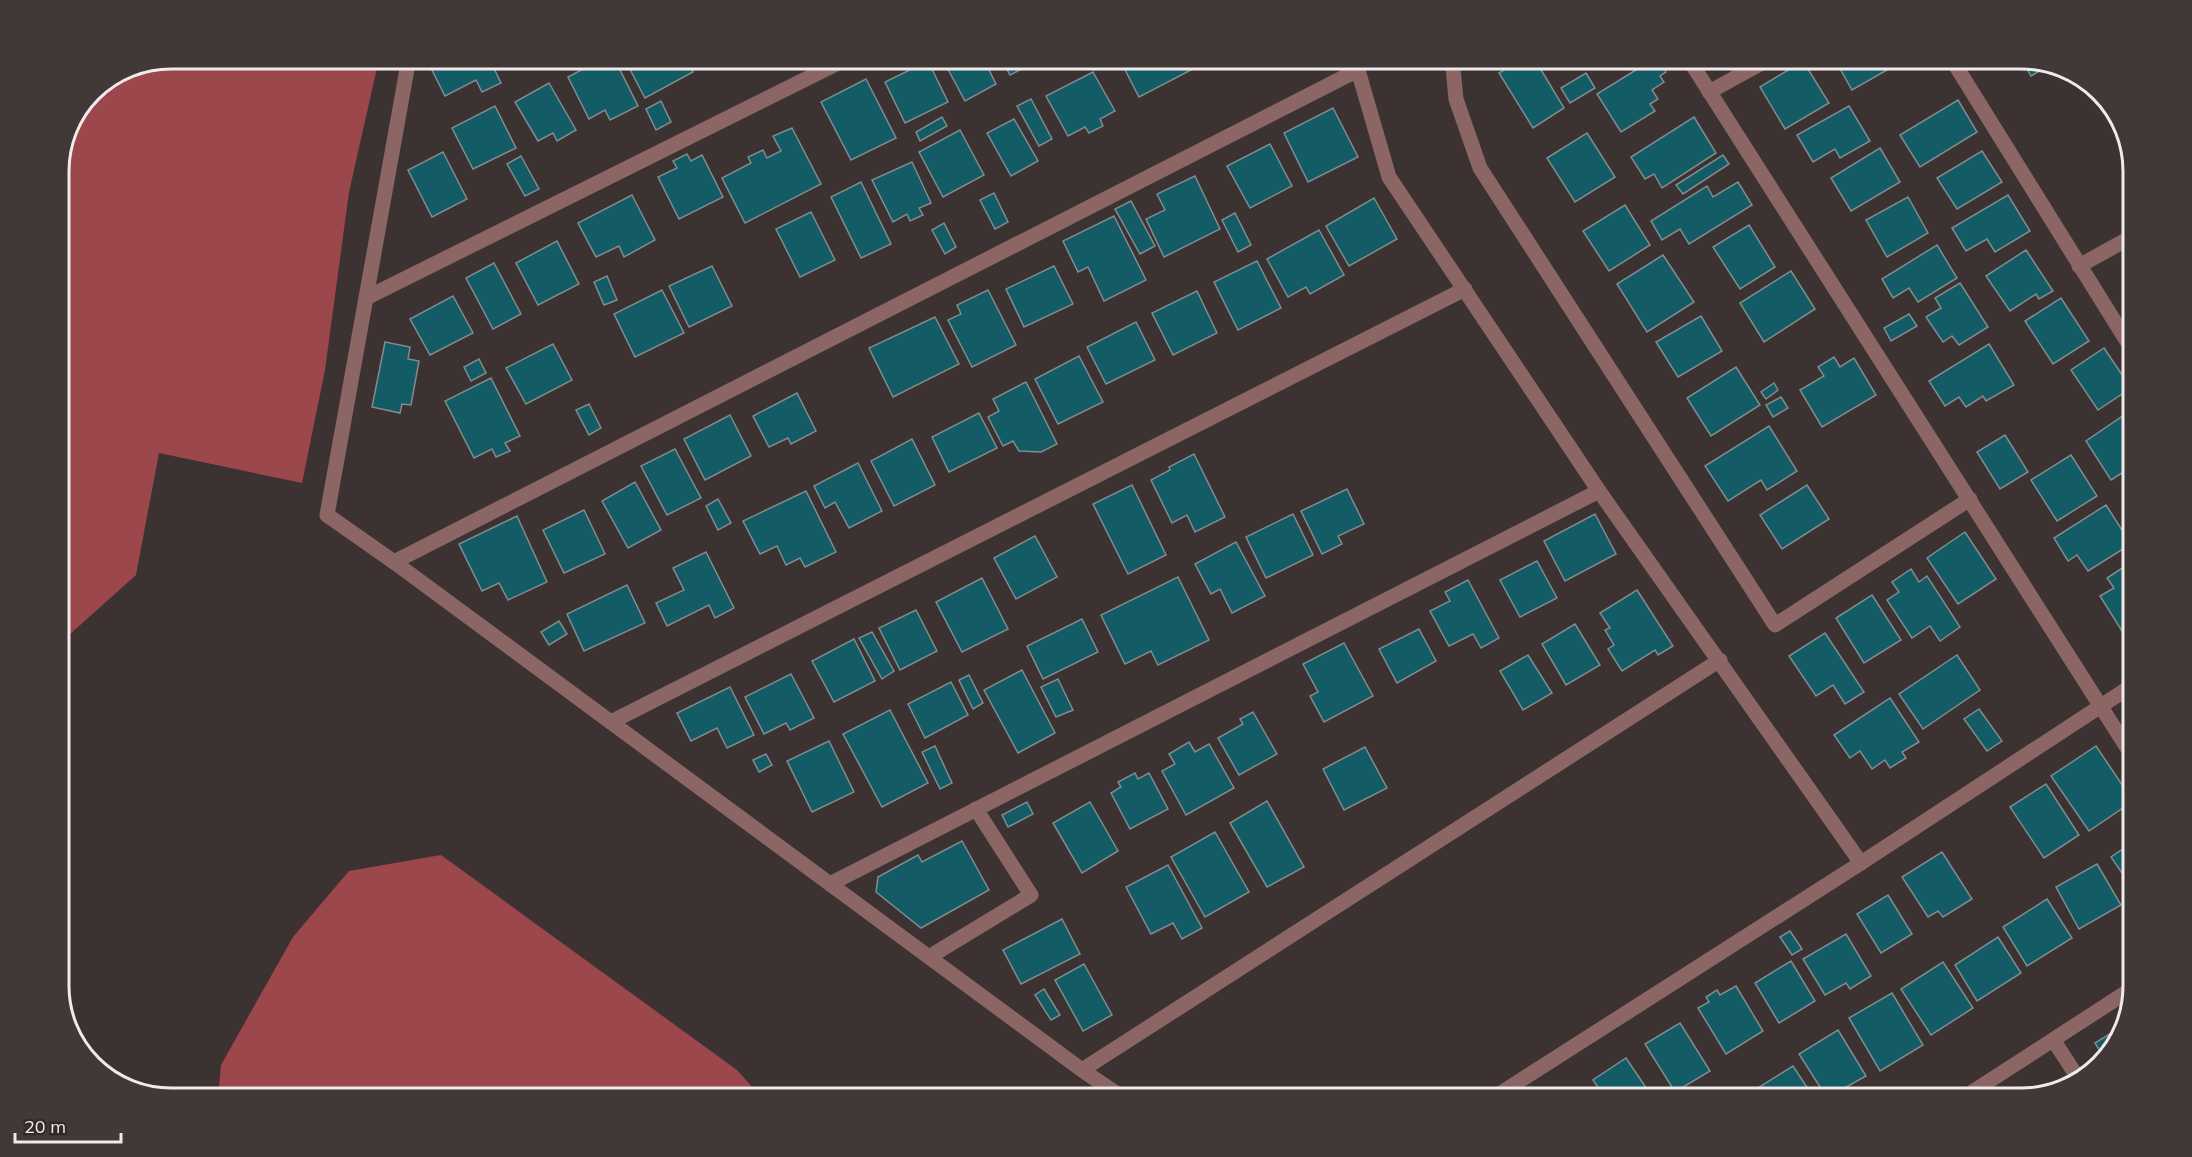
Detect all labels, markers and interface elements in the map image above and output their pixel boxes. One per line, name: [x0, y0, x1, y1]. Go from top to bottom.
scale bar: [15, 1106, 122, 1144]
text: 20 m: [24, 1115, 66, 1138]

